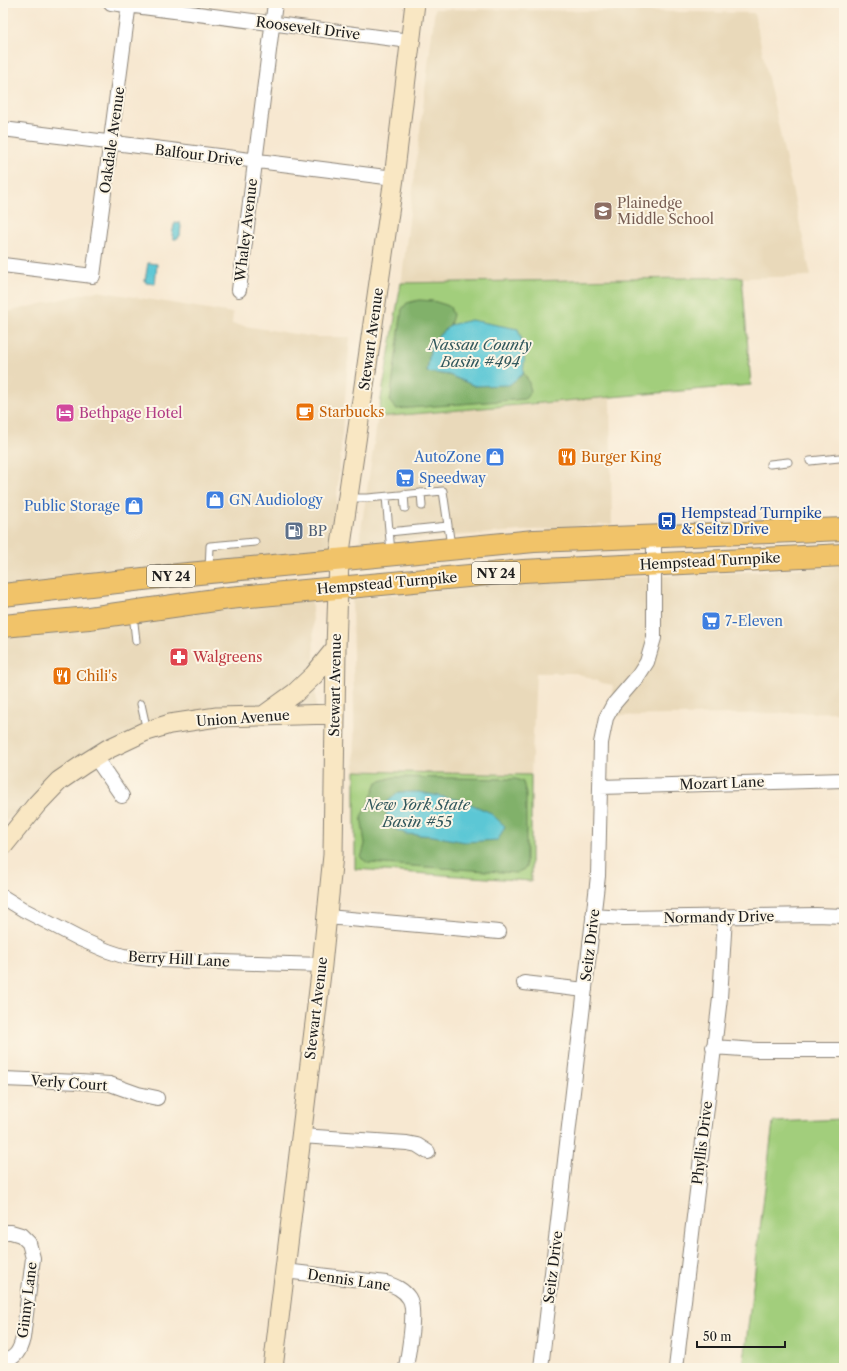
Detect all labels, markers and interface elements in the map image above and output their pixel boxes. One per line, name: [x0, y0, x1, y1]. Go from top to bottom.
street label: Roosevelt Drive: [255, 13, 361, 43]
street label: Oakdale Avenue: [96, 85, 128, 194]
street label: Balfour Drive: [154, 141, 244, 169]
street label: Whaley Avenue: [231, 177, 261, 284]
place label: Plainedge Middle School: [617, 194, 714, 228]
school or university icon: Plainedge Middle School: [592, 200, 614, 222]
street label: Stewart Avenue: [355, 286, 387, 391]
water label: Nassau County Basin #494: [427, 335, 532, 371]
cafe icon: Starbucks: [294, 401, 316, 423]
hotel icon: Bethpage Hotel: [54, 402, 76, 424]
place label: Starbucks: [319, 403, 384, 421]
place label: Bethpage Hotel: [79, 404, 182, 422]
shop icon: AutoZone: [484, 446, 506, 468]
restaurant icon: Burger King: [556, 446, 578, 468]
place label: AutoZone: [413, 448, 481, 466]
place label: Burger King: [581, 448, 662, 466]
supermarket icon: Speedway: [394, 467, 416, 489]
place label: Speedway: [419, 469, 486, 487]
shop icon: GN Audiology: [204, 489, 226, 511]
place label: GN Audiology: [229, 491, 323, 509]
shop icon: Public Storage: [123, 495, 145, 517]
place label: Public Storage: [24, 497, 120, 515]
place label: Hempstead Turnpike & Seitz Drive: [681, 504, 822, 538]
bus stop icon: Hempstead Turnpike & Seitz Drive: [656, 510, 678, 532]
fuel station icon: BP: [283, 520, 305, 542]
place label: BP: [308, 522, 327, 540]
street label: Hempstead Turnpike: [639, 548, 781, 574]
road number: NY 24: [472, 562, 520, 584]
road number: NY 24: [147, 565, 195, 587]
street label: Hempstead Turnpike: [316, 568, 458, 598]
supermarket icon: 7-Eleven: [700, 610, 722, 632]
place label: 7-Eleven: [725, 612, 783, 630]
street label: Stewart Avenue: [325, 633, 345, 737]
pharmacy icon: Walgreens: [168, 646, 190, 668]
place label: Walgreens: [192, 648, 262, 666]
restaurant icon: Chili's: [51, 665, 73, 687]
place label: Chili's: [76, 667, 117, 685]
street label: Union Avenue: [196, 706, 291, 730]
street label: Mozart Lane: [679, 773, 765, 793]
water label: New York State Basin #55: [363, 795, 471, 831]
street label: Normandy Drive: [663, 907, 775, 927]
street label: Seitz Drive: [577, 908, 603, 982]
street label: Berry Hill Lane: [128, 947, 231, 971]
street label: Stewart Avenue: [301, 955, 331, 1060]
street label: Verly Court: [29, 1071, 108, 1095]
street label: Phyllis Drive: [688, 1100, 716, 1186]
street label: Seitz Drive: [540, 1230, 566, 1304]
street label: Ginny Lane: [13, 1261, 41, 1339]
street label: Dennis Lane: [306, 1265, 392, 1295]
scale bar: [697, 1323, 785, 1349]
text: 50 m: [703, 1329, 732, 1344]

